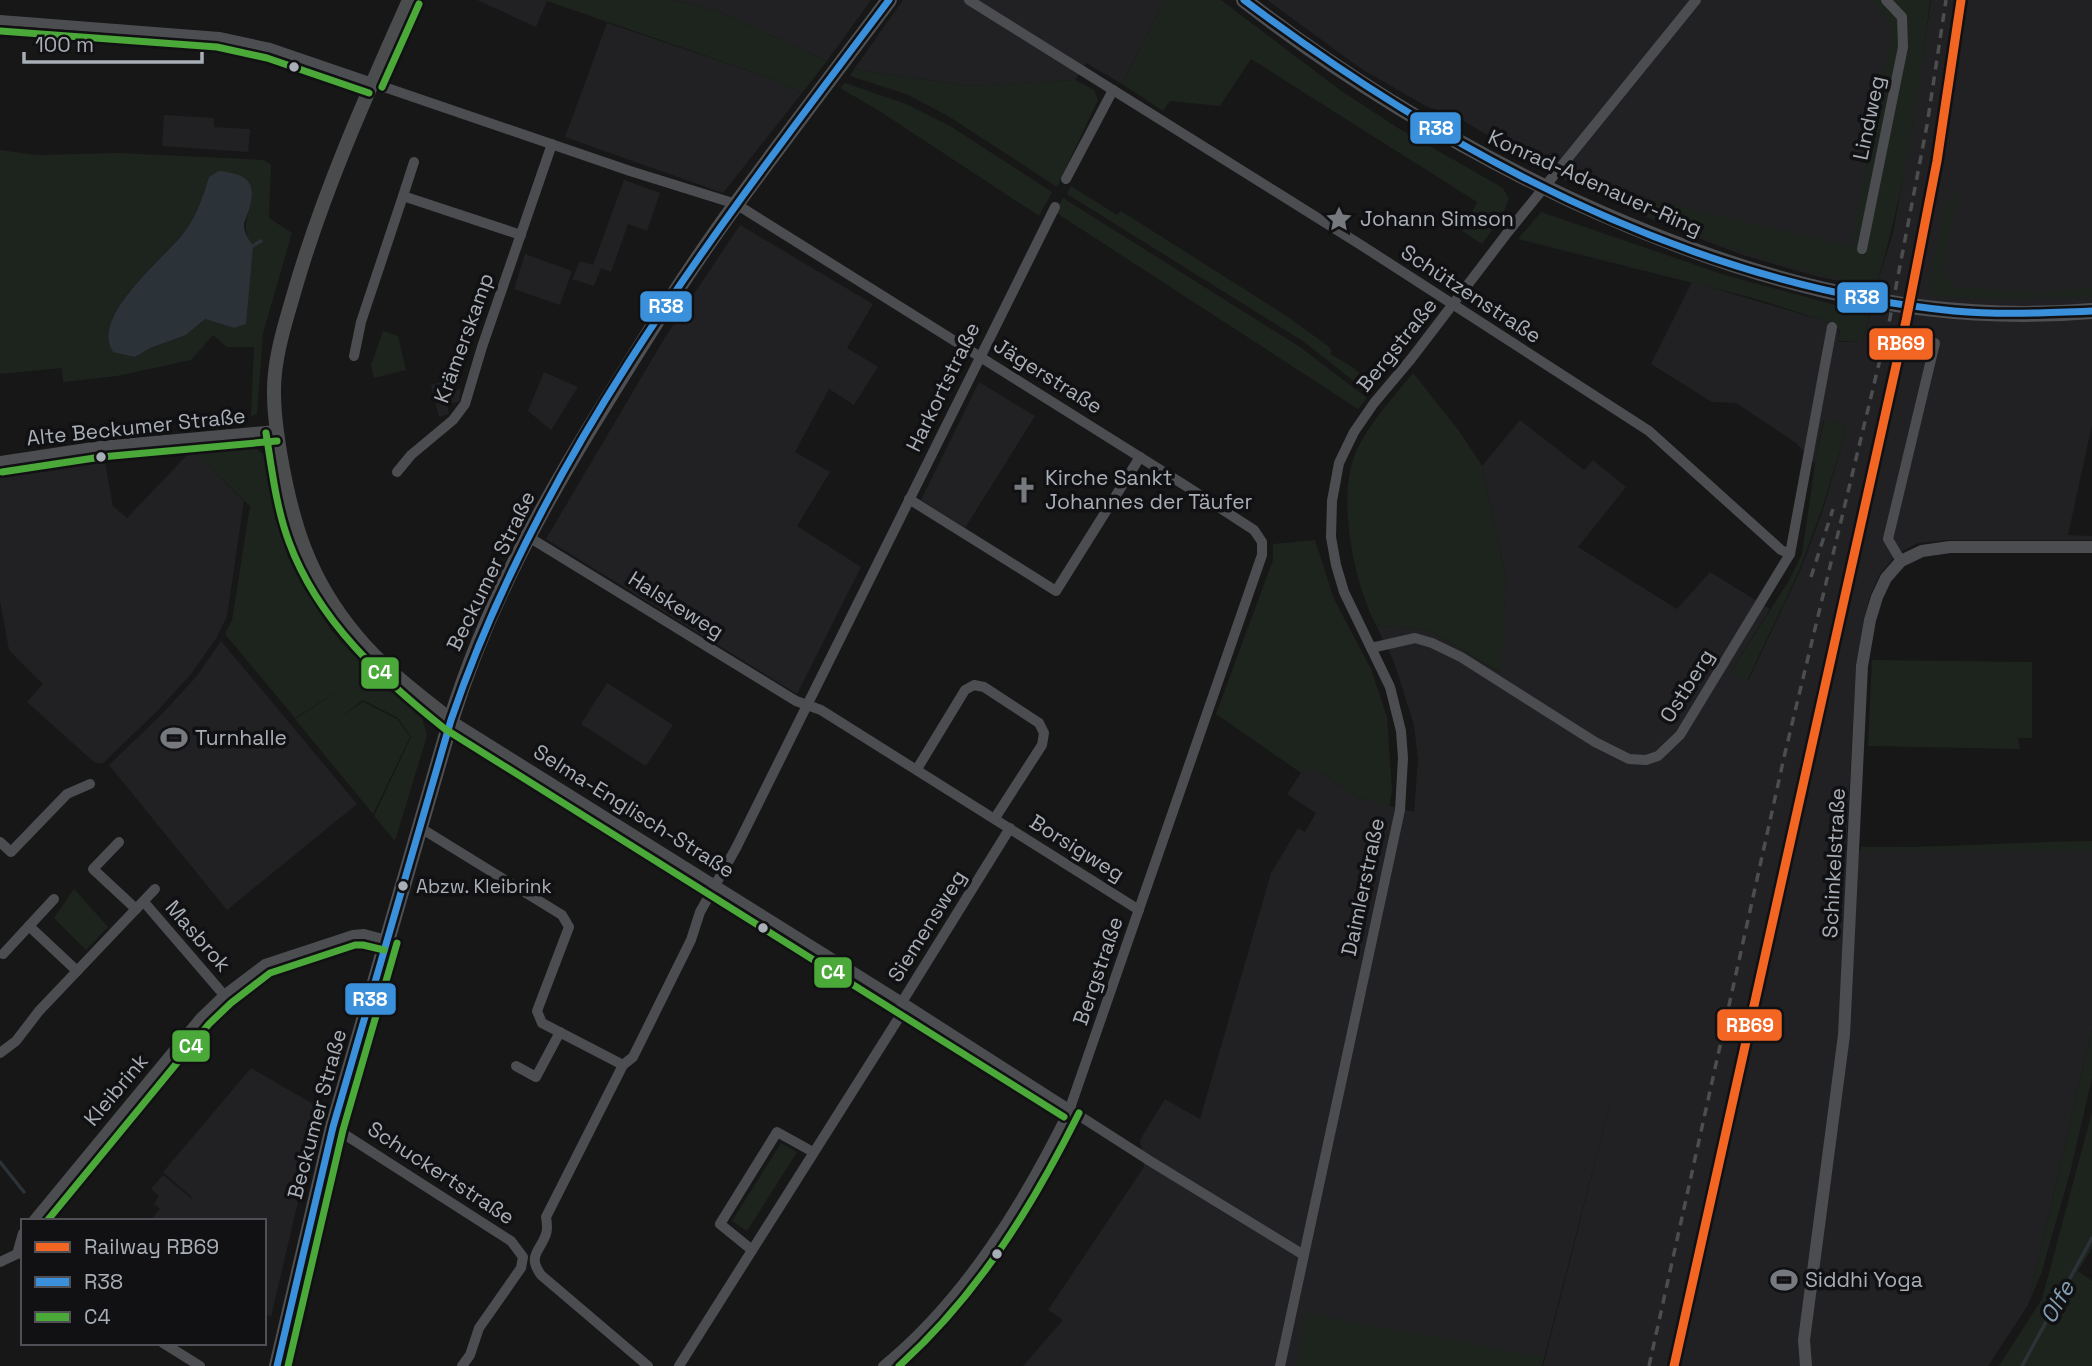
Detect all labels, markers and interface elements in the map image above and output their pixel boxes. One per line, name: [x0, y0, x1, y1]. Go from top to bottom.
scale bar: [24, 21, 203, 65]
text: 100 m: [35, 31, 94, 58]
unlabelled marker: [287, 60, 301, 74]
street label: Lindweg: [1846, 73, 1891, 163]
line badge: R38: [1409, 111, 1462, 145]
text: R38: [1419, 116, 1453, 141]
street label: Konrad-Adenauer-Ring: [1484, 123, 1706, 242]
place icon: Johann Simson: [1324, 204, 1354, 234]
place label: Johann Simson: [1360, 205, 1514, 232]
street label: Schützenstraße: [1396, 238, 1547, 349]
street label: Krämerskamp: [428, 269, 500, 407]
line badge: R38: [1836, 281, 1889, 314]
text: R38: [1845, 285, 1879, 310]
line badge: R38: [639, 290, 693, 323]
street label: Bergstraße: [1351, 292, 1443, 397]
text: R38: [649, 294, 683, 319]
street label: Harkortstraße: [900, 318, 986, 456]
line badge: RB69: [1868, 327, 1934, 361]
text: RB69: [1877, 331, 1925, 356]
street label: Jägerstraße: [989, 332, 1108, 420]
street label: Alte Beckumer Straße: [25, 402, 247, 451]
unlabelled marker: [94, 450, 108, 464]
place label: Kirche Sankt Johannes der Täufer: [1045, 464, 1253, 515]
church icon: Kirche Sankt Johannes der Täufer: [1009, 475, 1039, 505]
street label: Beckumer Straße: [440, 486, 541, 655]
street label: Halskeweg: [624, 565, 729, 645]
street label: Ostberg: [1654, 644, 1720, 727]
line badge: C4: [360, 656, 400, 690]
text: C4: [368, 660, 392, 685]
sports icon: Turnhalle: [159, 723, 189, 753]
place label: Turnhalle: [195, 724, 287, 751]
street label: Selma-Englisch-Straße: [529, 738, 740, 884]
street label: Schinkelstraße: [1816, 787, 1851, 939]
street label: Borsigweg: [1025, 808, 1130, 887]
street label: Daimlerstraße: [1335, 816, 1390, 958]
street label: Siemensweg: [881, 865, 972, 987]
place label: Abzw. Kleibrink: [416, 874, 552, 899]
marker: Abzw. Kleibrink: [396, 879, 410, 893]
street label: Masbrok: [160, 894, 237, 977]
street label: Bergstraße: [1066, 913, 1129, 1029]
unlabelled marker: [756, 921, 770, 935]
line badge: C4: [813, 956, 853, 989]
text: C4: [821, 960, 845, 985]
line badge: R38: [344, 982, 397, 1016]
text: R38: [353, 987, 387, 1012]
line badge: RB69: [1716, 1008, 1783, 1042]
text: RB69: [1726, 1013, 1774, 1038]
street label: Beckumer Straße: [281, 1026, 352, 1202]
line badge: C4: [171, 1029, 211, 1063]
text: C4: [179, 1034, 203, 1059]
street label: Kleibrink: [78, 1048, 154, 1131]
street label: Schuckertstraße: [363, 1115, 520, 1230]
legend: [21, 1219, 266, 1345]
text: Railway RB69: [84, 1233, 219, 1260]
unlabelled marker: [990, 1247, 1004, 1261]
sports icon: Siddhi Yoga: [1769, 1265, 1799, 1295]
place label: Siddhi Yoga: [1805, 1266, 1923, 1293]
text: R38: [84, 1268, 123, 1295]
water label: Olfe: [2033, 1274, 2082, 1329]
text: C4: [84, 1303, 111, 1330]

